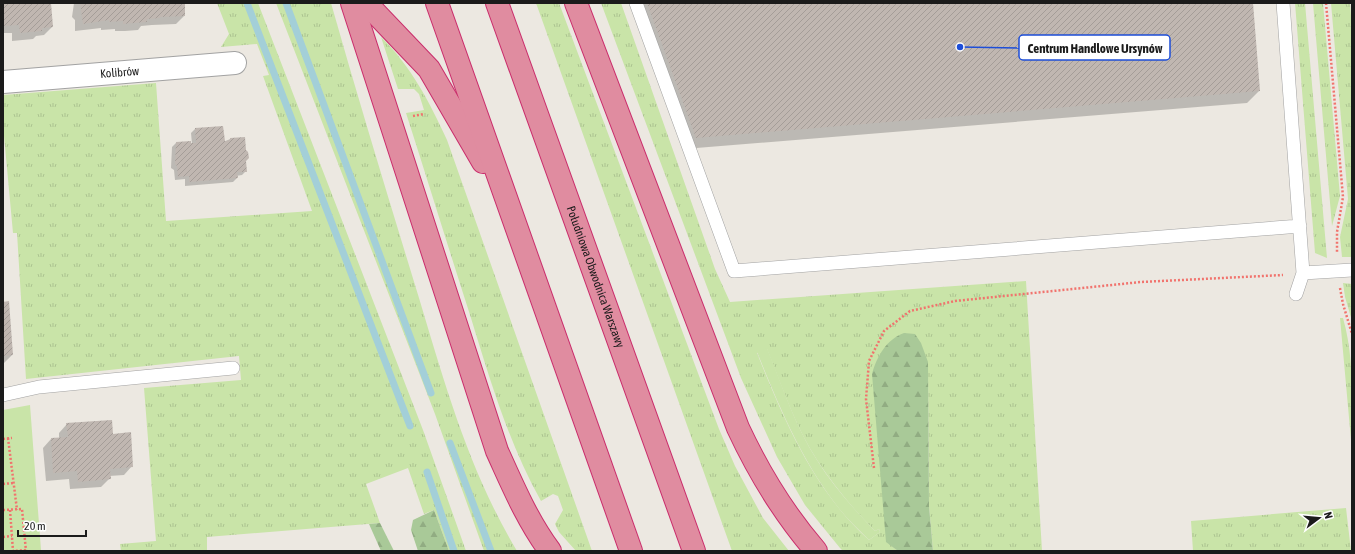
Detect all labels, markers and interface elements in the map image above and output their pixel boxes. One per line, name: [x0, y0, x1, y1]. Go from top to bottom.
callout: Centrum Handlowe Ursynów: [1019, 35, 1170, 60]
text: Centrum Handlowe Ursynów: [1027, 41, 1163, 56]
street label: Kolibrów: [100, 64, 140, 81]
street label: Południowa Obwodnica Warszawy: [564, 204, 627, 350]
north arrow: [1299, 498, 1339, 538]
text: N: [1322, 510, 1335, 520]
scale bar: [18, 512, 86, 538]
text: 20 m: [24, 519, 46, 533]

